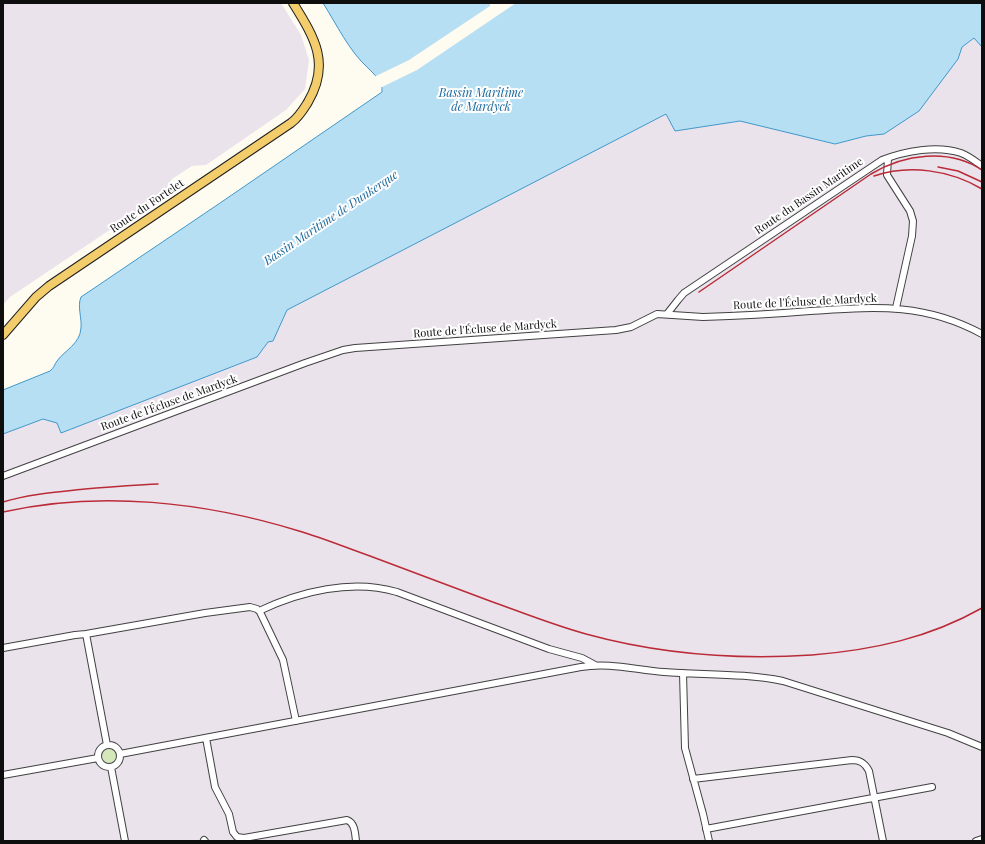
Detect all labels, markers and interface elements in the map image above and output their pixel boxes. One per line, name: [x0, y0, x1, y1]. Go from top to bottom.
water label: Bassin Maritime de Mardyck: [439, 86, 523, 114]
street label: Route du Bassin Maritime: [752, 155, 866, 237]
water label: Bassin Maritime de Dunkerque: [261, 168, 401, 268]
street label: Route du Fortelet: [108, 176, 186, 236]
street label: Route de l'Écluse de Mardyck: [733, 292, 877, 312]
street label: Route de l'Écluse de Mardyck: [413, 317, 557, 341]
street label: Route de l'Écluse de Mardyck: [99, 372, 239, 434]

